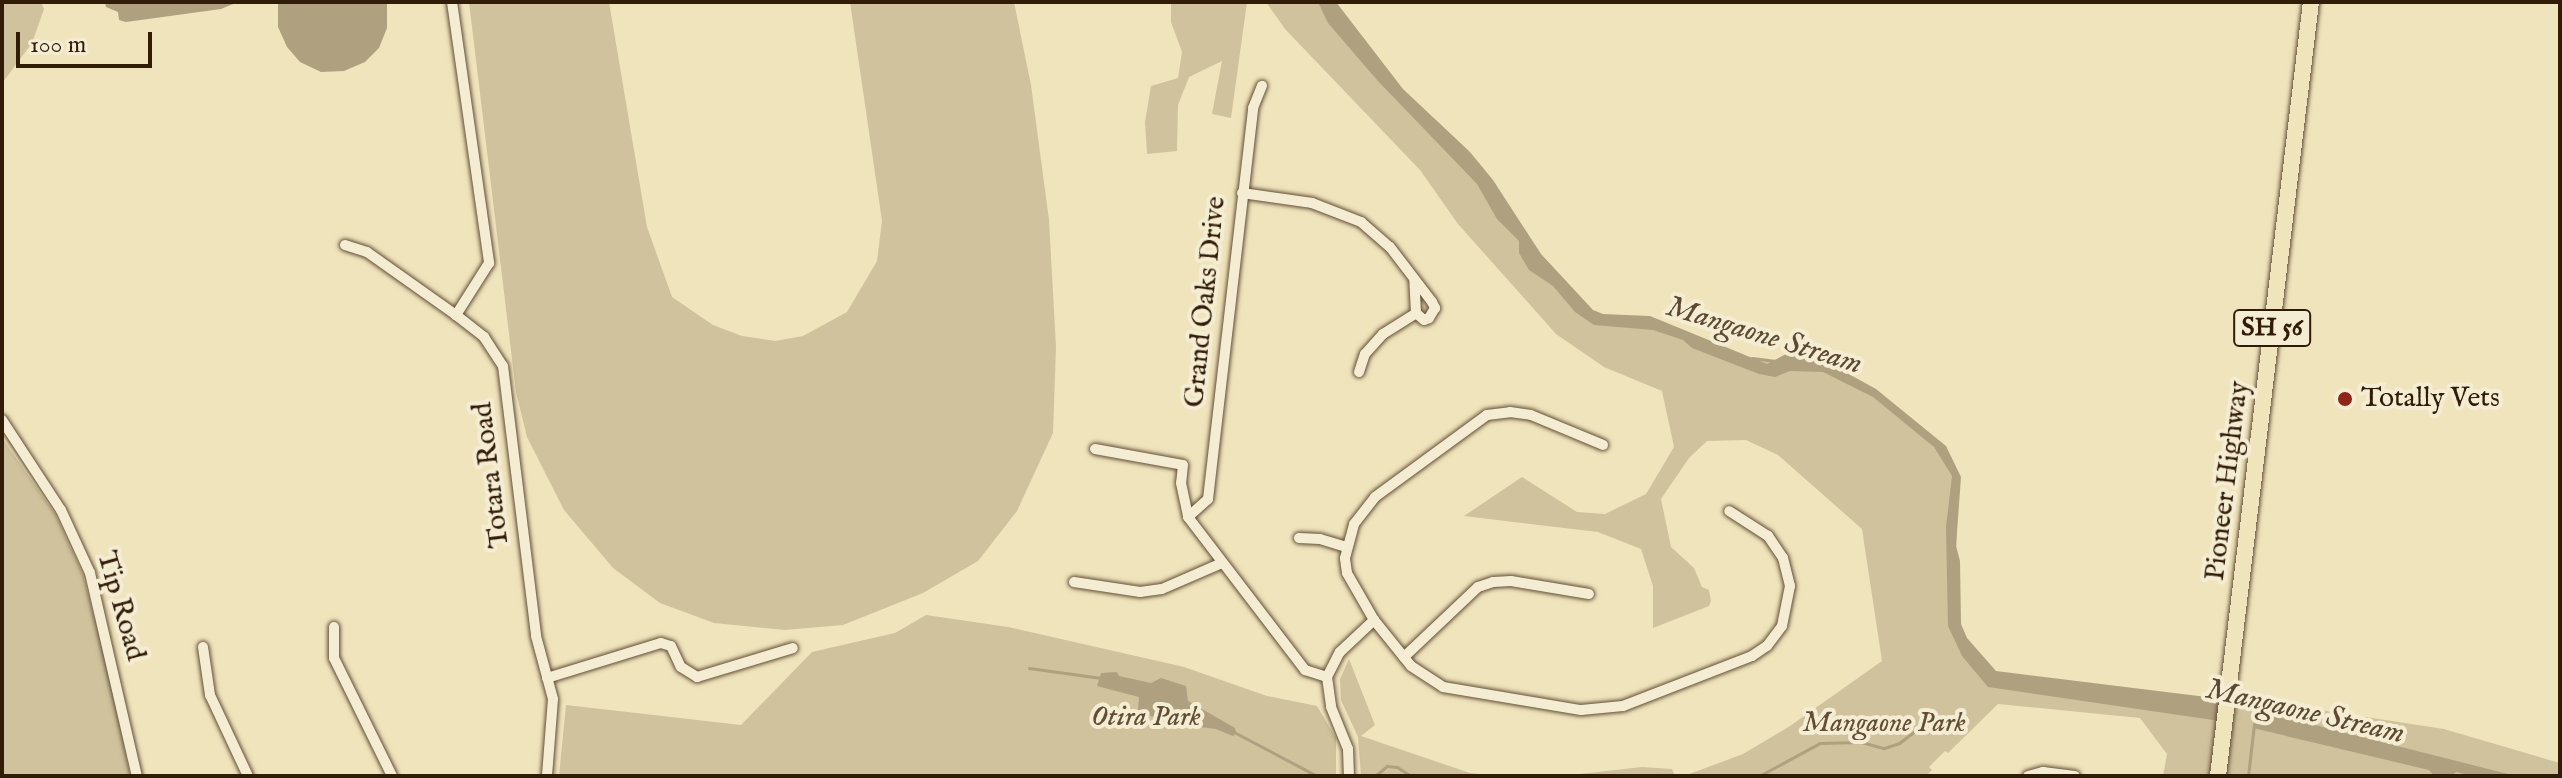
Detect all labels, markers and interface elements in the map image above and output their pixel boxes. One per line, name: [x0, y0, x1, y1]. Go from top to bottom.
scale bar: [20, 16, 156, 66]
text: 100 m: [30, 30, 86, 61]
street label: Grand Oaks Drive: [1178, 195, 1234, 409]
water label: Mangaone Stream: [1662, 289, 1866, 383]
road number: SH 56: [2232, 306, 2312, 350]
street label: Pioneer Highway: [2199, 379, 2257, 583]
place label: Totally Vets: [2361, 382, 2500, 416]
marker: Totally Vets: [2336, 390, 2354, 408]
street label: Totara Road: [466, 400, 518, 550]
street label: Tip Road: [88, 547, 152, 665]
water label: Mangaone Stream: [2202, 672, 2408, 752]
park label: Otira Park: [1091, 701, 1201, 735]
park label: Mangaone Park: [1802, 707, 1966, 741]

